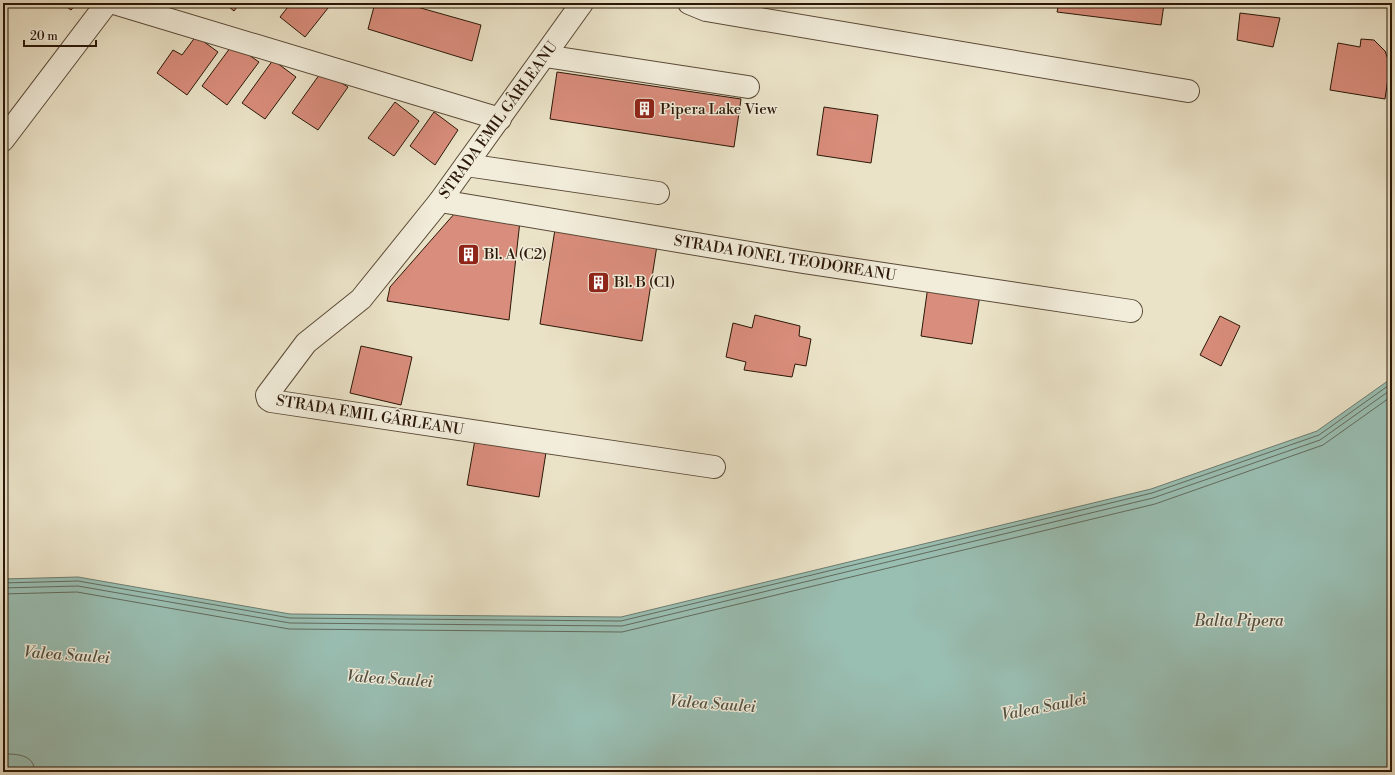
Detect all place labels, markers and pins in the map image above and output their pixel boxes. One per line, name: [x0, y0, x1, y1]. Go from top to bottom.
building icon: Pipera Lake View: [632, 96, 658, 122]
place label: Pipera Lake View: [660, 100, 778, 119]
building icon: Bl. A (C2): [455, 241, 481, 267]
place label: Bl. A (C2): [483, 245, 547, 264]
building icon: Bl. B (C1): [586, 269, 612, 295]
place label: Bl. B (C1): [613, 273, 675, 292]

